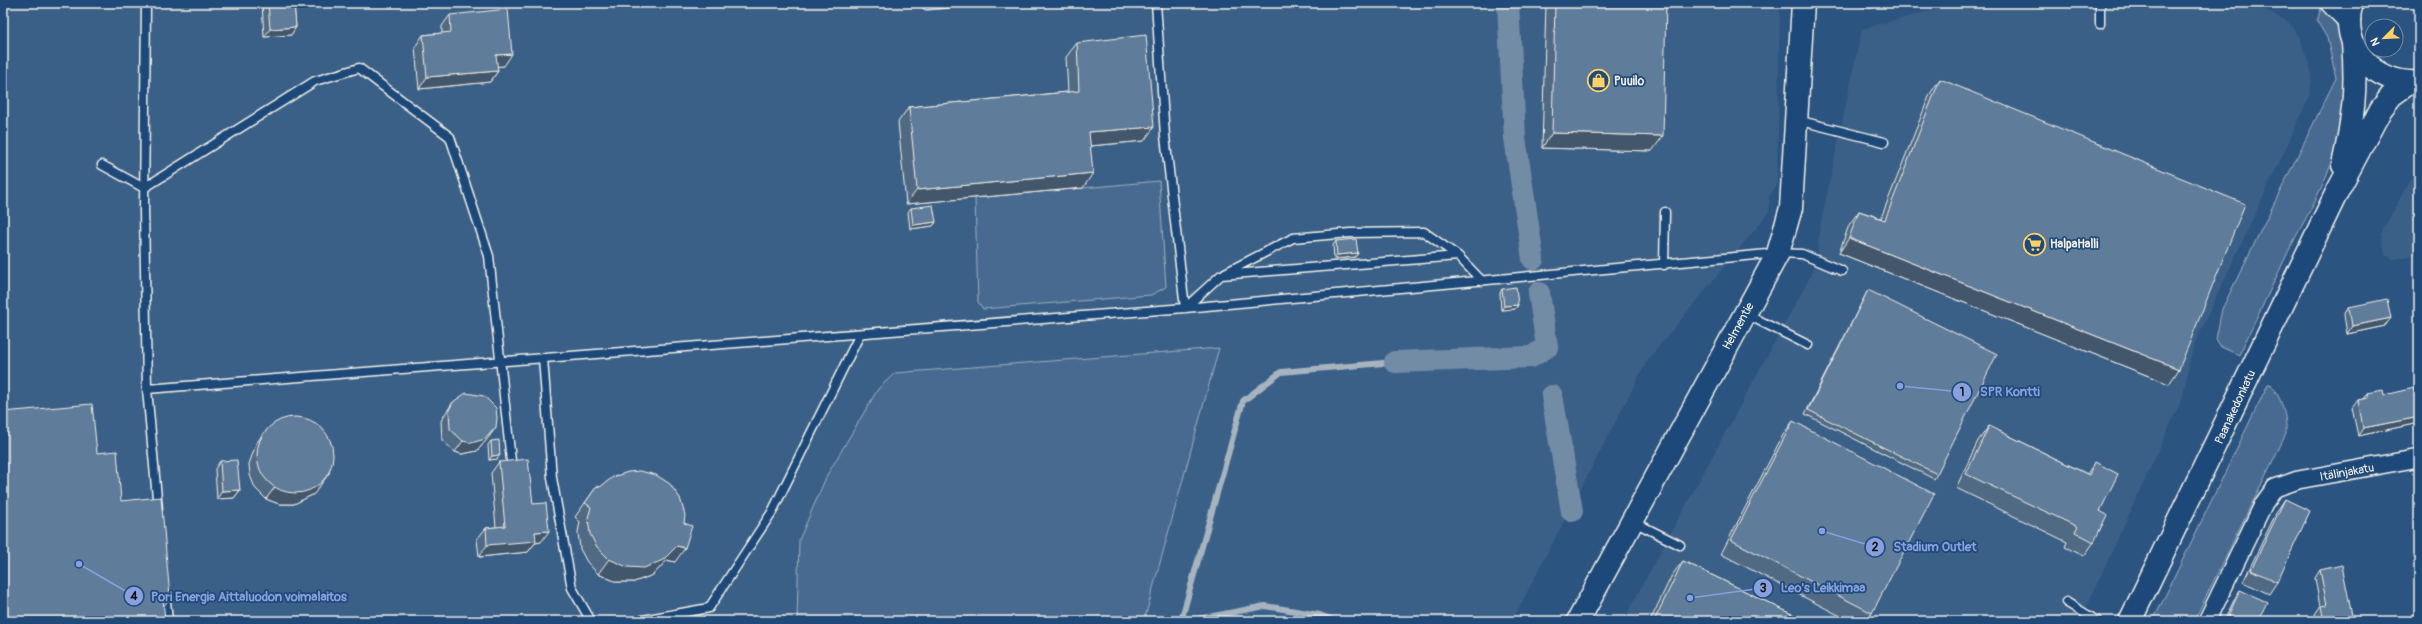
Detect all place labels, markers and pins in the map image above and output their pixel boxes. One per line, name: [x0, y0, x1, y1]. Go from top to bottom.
shop icon: Puuilo: [1586, 68, 1612, 94]
place label: Puuilo: [1614, 74, 1645, 89]
supermarket icon: HalpaHalli: [2021, 231, 2047, 257]
place label: HalpaHalli: [2050, 237, 2098, 252]
callout: SPR Kontti: [1952, 379, 2048, 404]
callout: Stadium Outlet: [1865, 534, 1984, 559]
callout: Leo's Leikkimaa: [1753, 575, 1874, 600]
callout: Pori Energia Aittaluodon voimalaitos: [124, 583, 355, 608]

